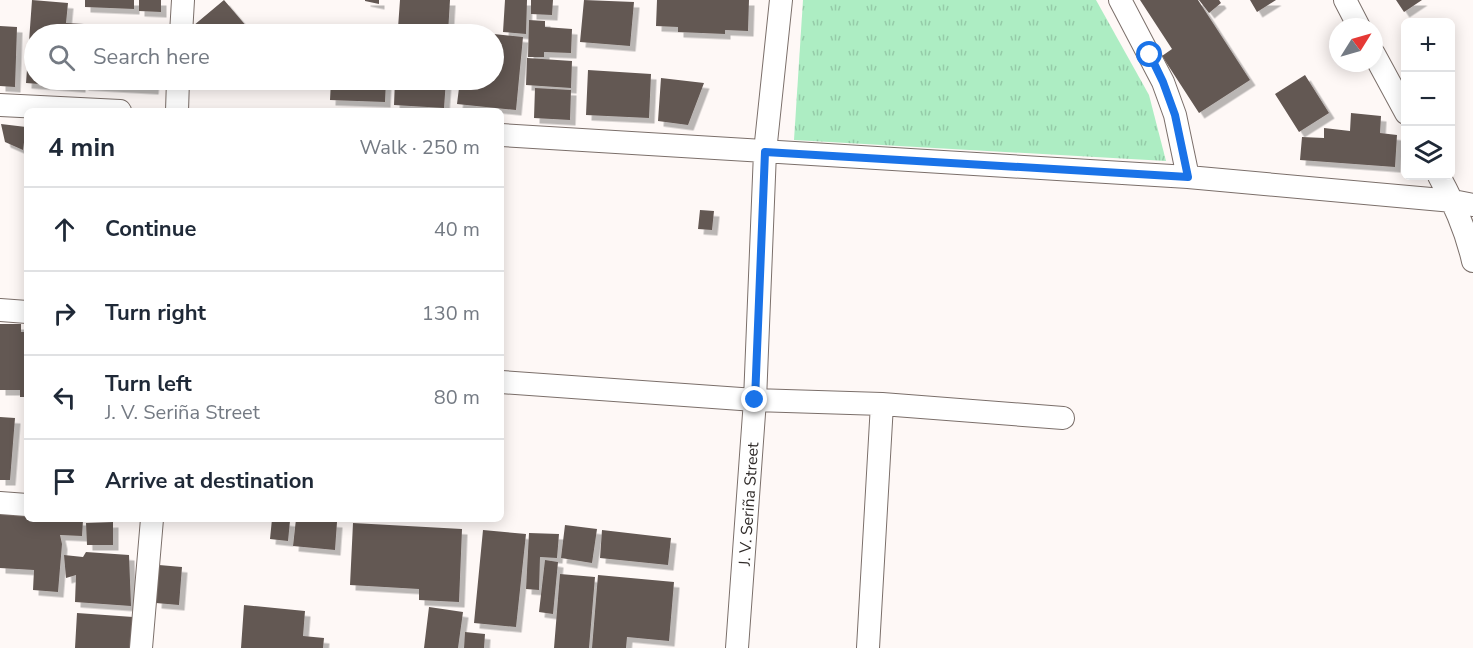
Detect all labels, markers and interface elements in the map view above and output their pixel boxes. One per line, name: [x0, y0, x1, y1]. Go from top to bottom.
north arrow: [1329, 18, 1383, 72]
map controls: [1401, 18, 1455, 180]
button: +: [1401, 18, 1455, 72]
search box: [24, 24, 504, 90]
icon: search: [45, 41, 78, 74]
route start: [1136, 41, 1162, 67]
text: Search here: [93, 42, 210, 72]
button: −: [1401, 72, 1455, 126]
button: layers: [1401, 126, 1455, 180]
text: 4 min: [48, 130, 115, 165]
text: Walk · 250 m: [360, 134, 480, 161]
icon: ahead: [48, 213, 81, 246]
text: Continue: [105, 214, 196, 244]
text: 40 m: [434, 216, 480, 243]
icon: right: [48, 297, 81, 330]
text: Turn right: [105, 298, 206, 328]
text: 130 m: [422, 300, 480, 327]
text: Turn left: [105, 369, 192, 399]
icon: left: [48, 381, 81, 414]
text: 80 m: [434, 384, 480, 411]
route end: [741, 386, 767, 412]
text: J. V. Seriña Street: [105, 399, 260, 426]
street label: J. V. Seriña Street: [734, 441, 764, 568]
icon: arrive: [48, 465, 81, 498]
text: Arrive at destination: [105, 466, 314, 496]

